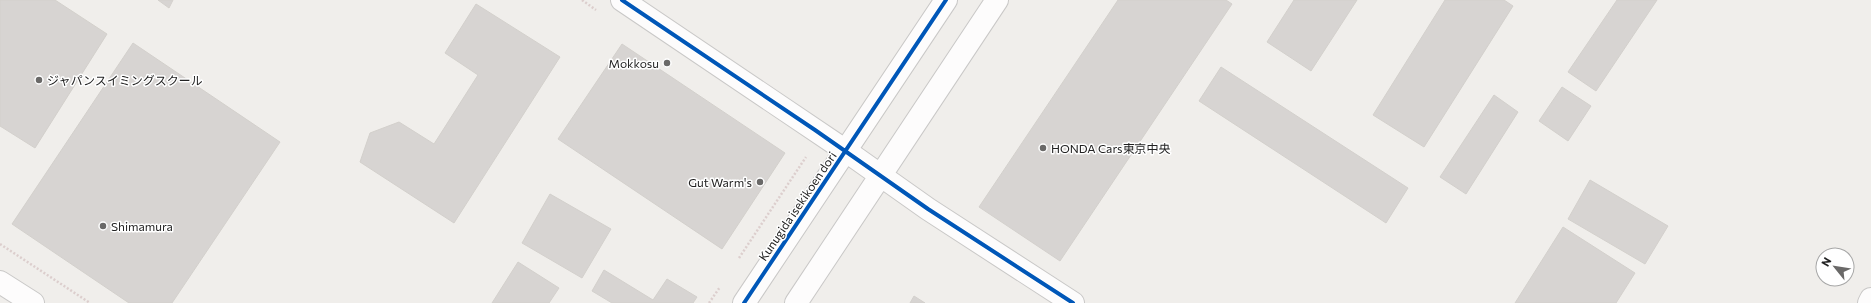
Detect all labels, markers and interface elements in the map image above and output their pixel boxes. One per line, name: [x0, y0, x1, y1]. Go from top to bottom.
place label: Mokkosu: [608, 56, 659, 70]
marker: Mokkosu: [662, 58, 672, 68]
place label: ジャパンスイミングスクール: [47, 73, 203, 87]
marker: ジャパンスイミングスクール: [34, 75, 44, 85]
place label: HONDA Cars東京中央: [1051, 141, 1170, 155]
marker: HONDA Cars東京中央: [1038, 143, 1048, 153]
street label: Kunugida isekikoen dori: [755, 149, 839, 263]
place label: Gut Warm's: [688, 175, 752, 189]
marker: Gut Warm's: [755, 177, 765, 187]
place label: Shimamura: [111, 219, 173, 233]
marker: Shimamura: [98, 221, 108, 231]
north arrow: [1815, 247, 1855, 287]
text: N: [1818, 255, 1834, 269]

